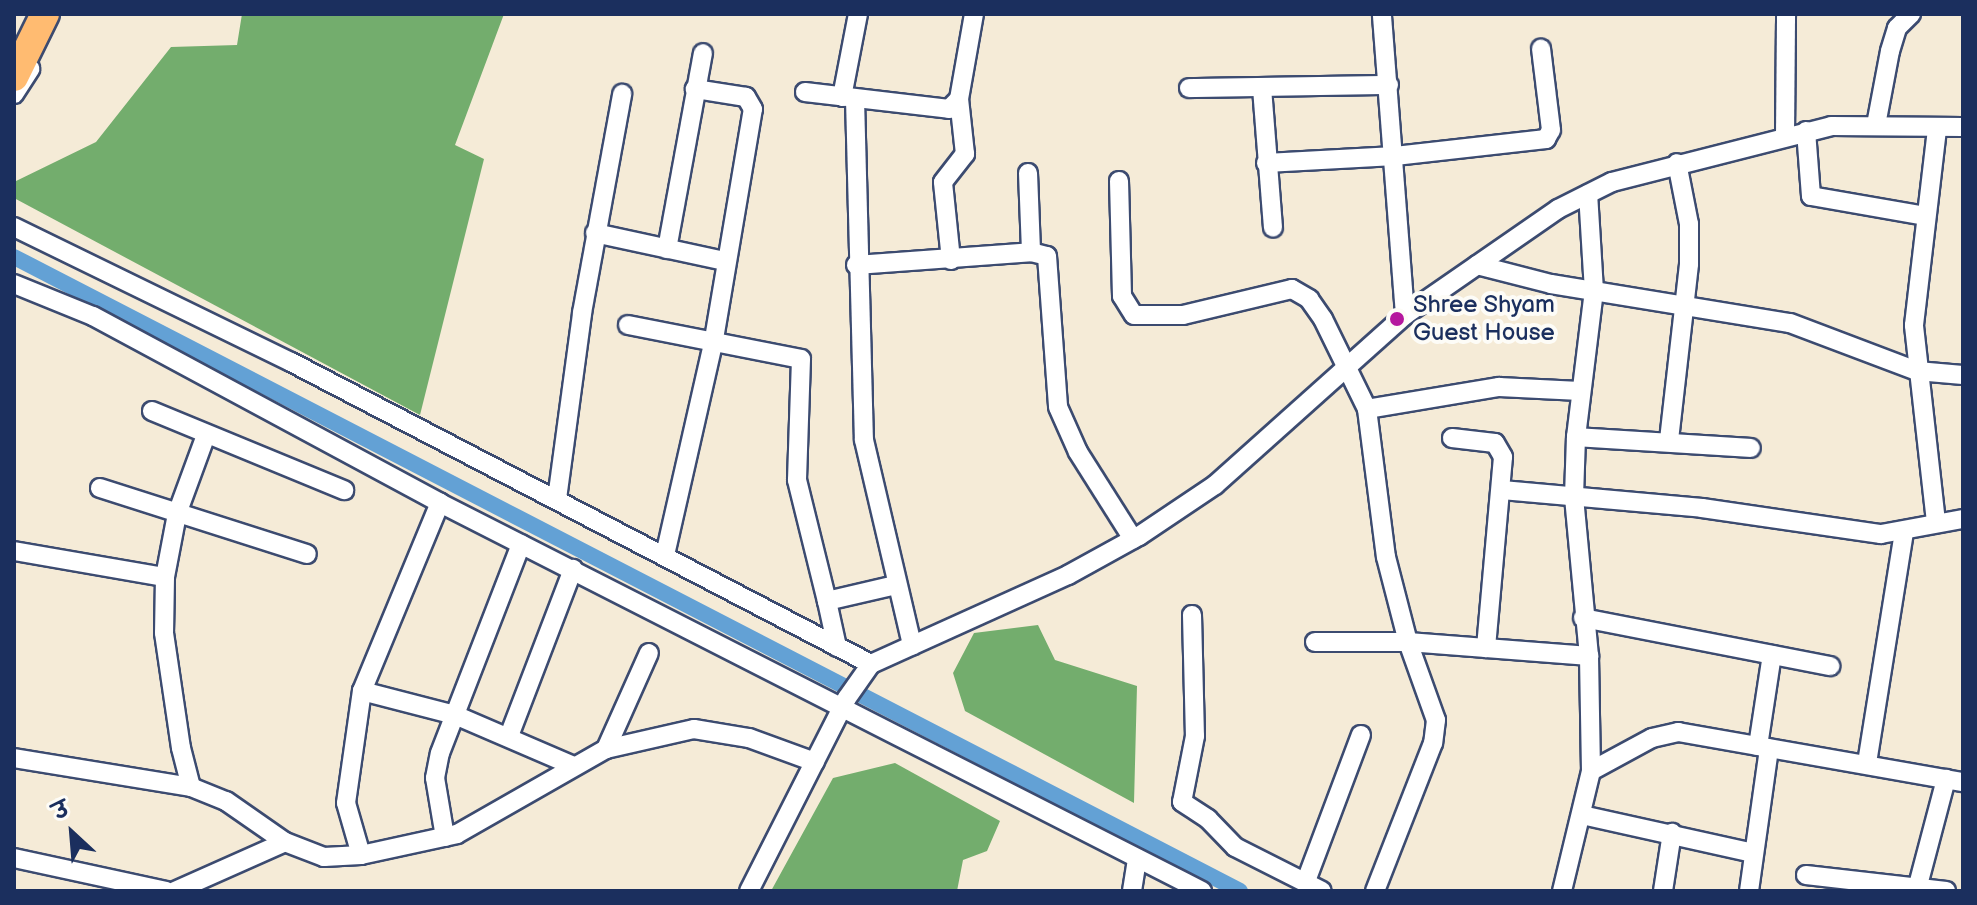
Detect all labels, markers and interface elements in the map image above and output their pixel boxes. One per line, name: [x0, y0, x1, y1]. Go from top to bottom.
place label: Shree Shyam Guest House: [1413, 291, 1555, 347]
marker: Shree Shyam Guest House: [1388, 310, 1406, 328]
north arrow: [32, 793, 112, 873]
text: उ: [49, 796, 74, 826]

